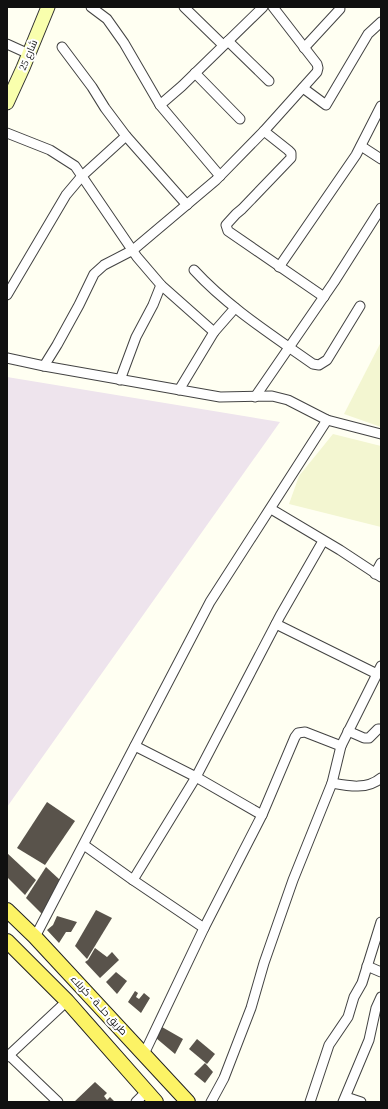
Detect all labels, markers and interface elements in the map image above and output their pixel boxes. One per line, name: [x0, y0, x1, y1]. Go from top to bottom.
street label: شارع 25: [17, 38, 40, 72]
street label: طريق حلــة - كربلاء: [68, 973, 129, 1038]

